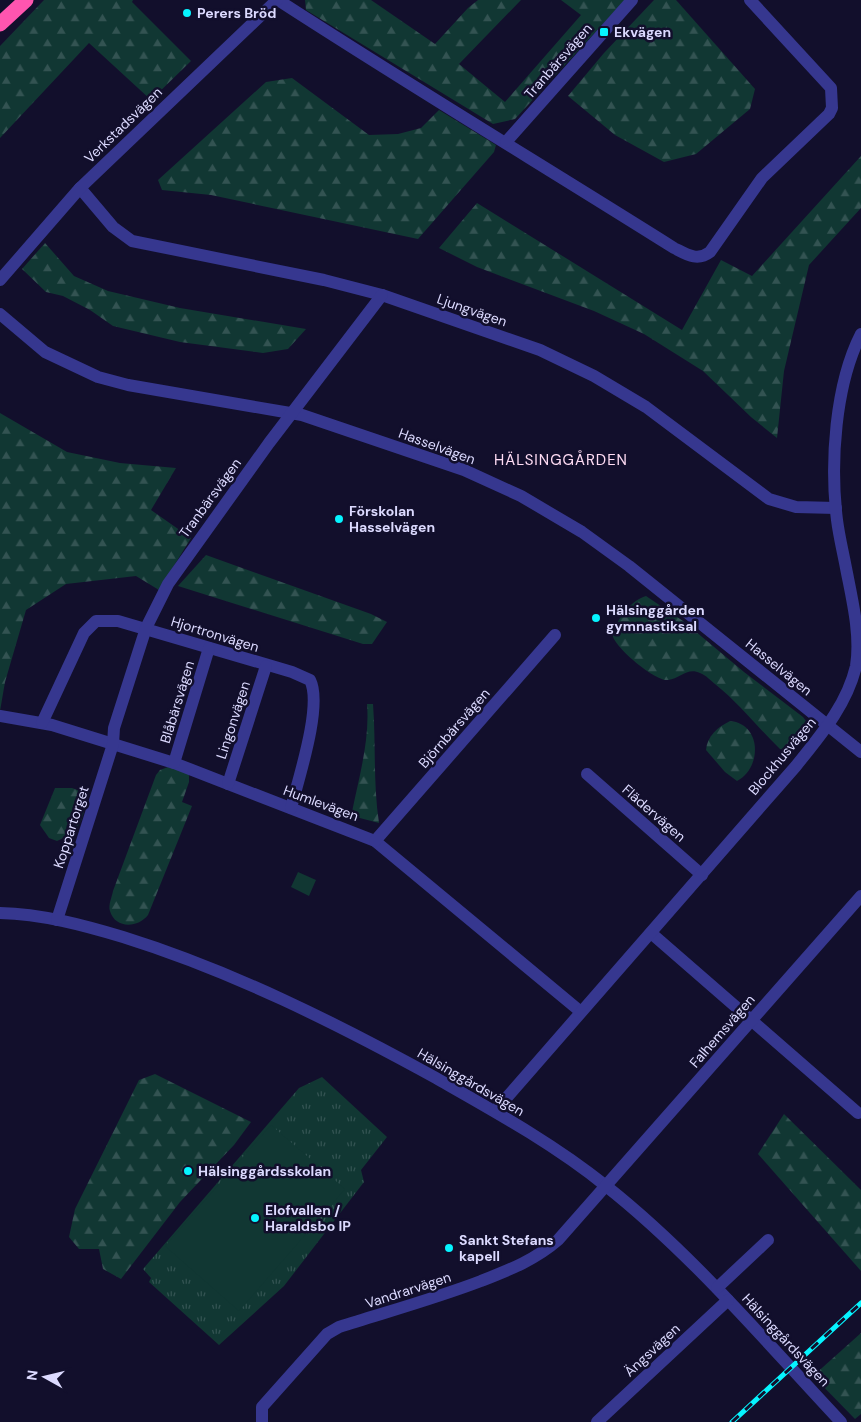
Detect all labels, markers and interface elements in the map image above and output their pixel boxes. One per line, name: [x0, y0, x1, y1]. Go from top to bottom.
place label: Perers Bröd: [197, 4, 276, 22]
marker: Perers Bröd: [181, 7, 193, 19]
street label: Tranbärsvägen: [520, 20, 596, 102]
place label: Ekvägen: [614, 23, 671, 41]
marker: Ekvägen: [598, 26, 610, 38]
street label: Verkstadsvägen: [80, 83, 166, 167]
street label: Ljungvägen: [435, 290, 509, 330]
street label: Hasselvägen: [396, 424, 478, 468]
district label: HÄLSINGGÅRDEN: [494, 450, 628, 470]
street label: Tranbärsvägen: [175, 455, 245, 541]
place label: Förskolan Hasselvägen: [349, 502, 435, 536]
marker: Förskolan Hasselvägen: [333, 513, 345, 525]
place label: Hälsinggården gymnastiksal: [606, 601, 705, 635]
street label: Hjortronvägen: [169, 612, 261, 656]
marker: Hälsinggården gymnastiksal: [590, 612, 602, 624]
street label: Hasselvägen: [742, 635, 816, 699]
street label: Blåbärsvägen: [156, 658, 198, 746]
street label: Lingonvägen: [212, 679, 254, 761]
street label: Björnbärsvägen: [414, 684, 494, 772]
street label: Blockhusvägen: [744, 714, 820, 798]
street label: Humlevägen: [281, 781, 361, 825]
street label: Flädervägen: [619, 781, 689, 845]
street label: Koppartorget: [49, 783, 93, 871]
street label: Falhemsvägen: [685, 991, 759, 1071]
street label: Hälsinggårdsvägen: [414, 1044, 528, 1120]
place label: Hälsinggårdsskolan: [198, 1162, 331, 1180]
marker: Hälsinggårdsskolan: [182, 1165, 194, 1177]
place label: Elofvallen / Haraldsbo IP: [265, 1201, 351, 1235]
marker: Elofvallen / Haraldsbo IP: [249, 1212, 261, 1224]
place label: Sankt Stefans kapell: [459, 1231, 554, 1265]
marker: Sankt Stefans kapell: [443, 1242, 455, 1254]
street label: Vandrarvägen: [363, 1268, 453, 1312]
street label: Hälsinggårdsvägen: [738, 1290, 834, 1390]
street label: Ängsvägen: [620, 1320, 684, 1380]
north arrow: [20, 1352, 70, 1402]
text: N: [23, 1369, 42, 1382]

